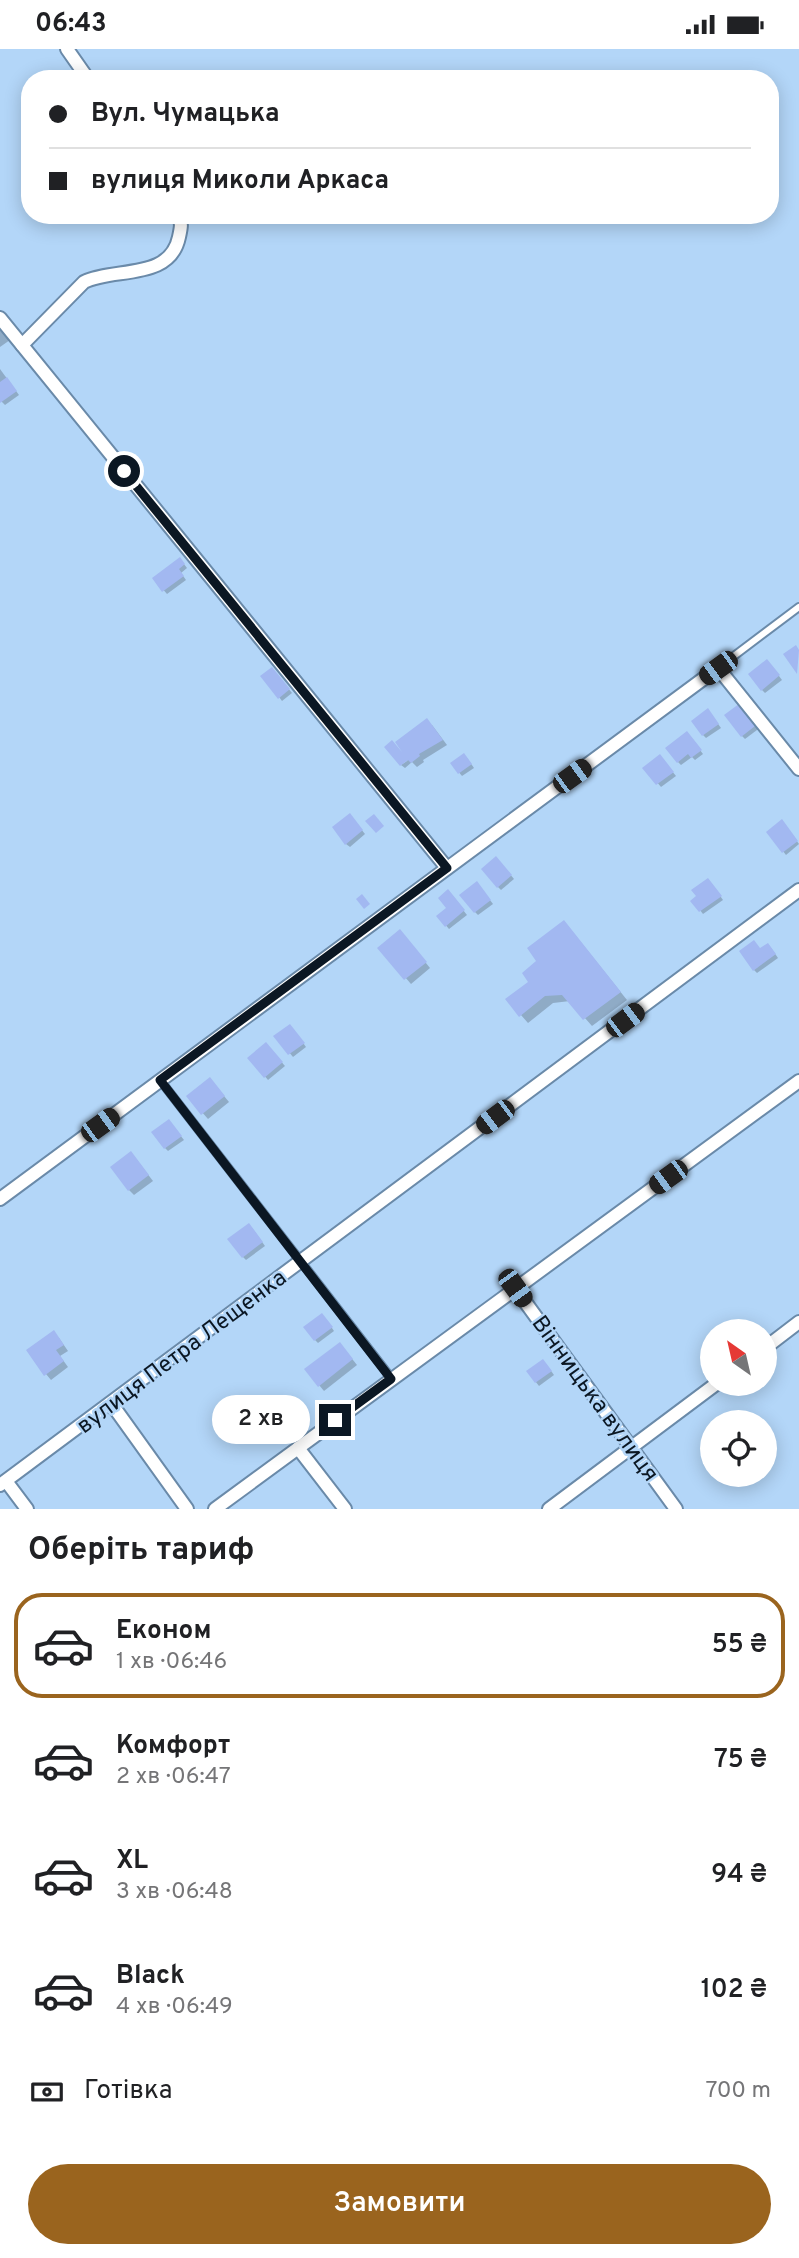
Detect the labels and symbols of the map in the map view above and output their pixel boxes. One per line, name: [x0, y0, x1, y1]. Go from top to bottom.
route start: [108, 455, 140, 487]
car: [695, 647, 742, 689]
car: [549, 755, 596, 797]
car: [602, 999, 649, 1041]
car: [472, 1096, 519, 1138]
car: [77, 1104, 124, 1146]
car: [645, 1156, 692, 1198]
street label: вулиця Петра Лещенка: [72, 1264, 293, 1442]
car: [495, 1265, 536, 1311]
street label: Вінницька вулиця: [524, 1311, 664, 1488]
north arrow: [700, 1319, 777, 1397]
callout: 2 хв: [212, 1395, 310, 1445]
route end: [319, 1404, 351, 1436]

